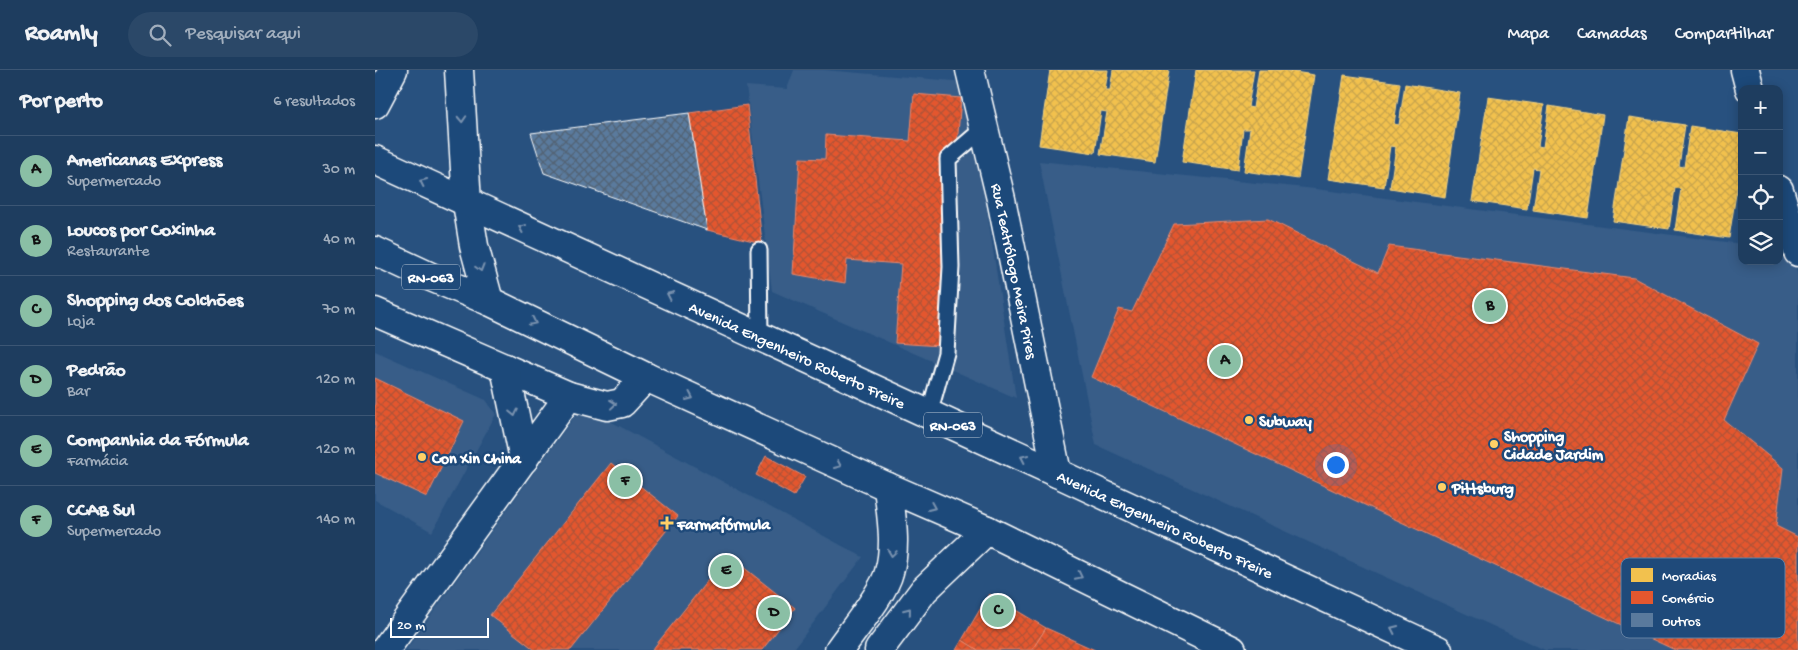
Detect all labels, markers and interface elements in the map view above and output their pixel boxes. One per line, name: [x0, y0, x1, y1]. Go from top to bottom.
search box: [128, 12, 478, 57]
text: Roamly: [25, 20, 98, 49]
icon: search: [146, 21, 174, 49]
text: Pesquisar aqui: [186, 23, 301, 46]
text: Mapa: [1508, 24, 1549, 45]
text: Camadas: [1577, 24, 1647, 45]
text: Compartilhar: [1675, 24, 1773, 45]
map controls: [1738, 85, 1783, 265]
button: +: [1738, 85, 1783, 130]
text: Por perto: [20, 90, 103, 115]
text: 6 resultados: [273, 93, 355, 112]
one-way arrow: [456, 115, 467, 123]
button: −: [1738, 130, 1783, 175]
text: Americanas Express: [67, 150, 222, 173]
text: A: [31, 161, 41, 180]
text: 30 m: [322, 161, 355, 180]
text: Supermercado: [67, 173, 161, 192]
button: locate: [1738, 175, 1783, 220]
one-way arrow: [419, 178, 428, 189]
street label: Rua Teatrólogo Meira Pires: [985, 182, 1040, 362]
text: Loucos por Coxinha: [67, 220, 215, 243]
button: layers: [1738, 220, 1783, 265]
one-way arrow: [518, 223, 527, 234]
text: B: [32, 231, 40, 250]
text: 40 m: [323, 231, 355, 250]
text: Restaurante: [67, 243, 149, 262]
road number: RN-063: [402, 264, 460, 290]
one-way arrow: [474, 264, 484, 272]
pin: B: [1474, 287, 1506, 325]
text: Shopping dos Colchões: [67, 290, 243, 313]
one-way arrow: [666, 292, 675, 302]
street label: Avenida Engenheiro Roberto Freire: [685, 299, 908, 415]
text: C: [32, 301, 40, 320]
text: 70 m: [322, 301, 355, 320]
text: Loja: [67, 313, 95, 332]
one-way arrow: [528, 316, 537, 326]
pin: A: [1209, 342, 1241, 380]
text: Pedrão: [67, 360, 126, 383]
text: D: [31, 371, 41, 390]
text: 120 m: [316, 371, 355, 390]
text: Bar: [67, 383, 90, 402]
one-way arrow: [685, 391, 694, 402]
one-way arrow: [609, 399, 617, 410]
one-way arrow: [508, 409, 519, 418]
road number: RN-063: [924, 412, 982, 438]
marker: Subway: [1243, 414, 1255, 426]
place label: Subway: [1259, 414, 1312, 433]
place label: Shopping Cidade Jardim: [1503, 429, 1604, 466]
text: Companhia da Fórmula: [67, 430, 249, 453]
marker: Shopping Cidade Jardim: [1488, 438, 1500, 450]
text: E: [31, 441, 41, 460]
text: 120 m: [316, 441, 355, 460]
marker: Con Xin China: [416, 451, 428, 463]
place label: Con Xin China: [431, 451, 522, 470]
your location: [1323, 452, 1349, 478]
text: Farmácia: [67, 453, 128, 472]
one-way arrow: [1020, 453, 1029, 464]
one-way arrow: [833, 458, 842, 469]
pin: F: [609, 462, 641, 500]
street label: Avenida Engenheiro Roberto Freire: [1053, 468, 1276, 585]
marker: Pittsburg: [1436, 481, 1448, 493]
place label: Pittsburg: [1451, 481, 1514, 500]
text: CCAB Sul: [67, 500, 135, 523]
one-way arrow: [927, 500, 936, 511]
text: F: [32, 511, 40, 530]
text: 140 m: [317, 511, 355, 530]
place label: Farmafórmula: [676, 516, 771, 536]
marker: Farmafórmula: [661, 517, 673, 529]
text: Supermercado: [67, 523, 161, 542]
one-way arrow: [887, 549, 898, 557]
pin: E: [710, 552, 742, 590]
legend: [1621, 558, 1785, 638]
one-way arrow: [1074, 569, 1083, 579]
text: Moradias: [1662, 569, 1717, 586]
text: Comércio: [1662, 591, 1714, 608]
pin: C: [982, 592, 1014, 630]
pin: D: [758, 594, 790, 632]
one-way arrow: [902, 608, 910, 617]
text: Outros: [1662, 614, 1701, 631]
scale bar: [390, 615, 489, 638]
text: 20 m: [397, 618, 425, 635]
one-way arrow: [1390, 625, 1399, 636]

